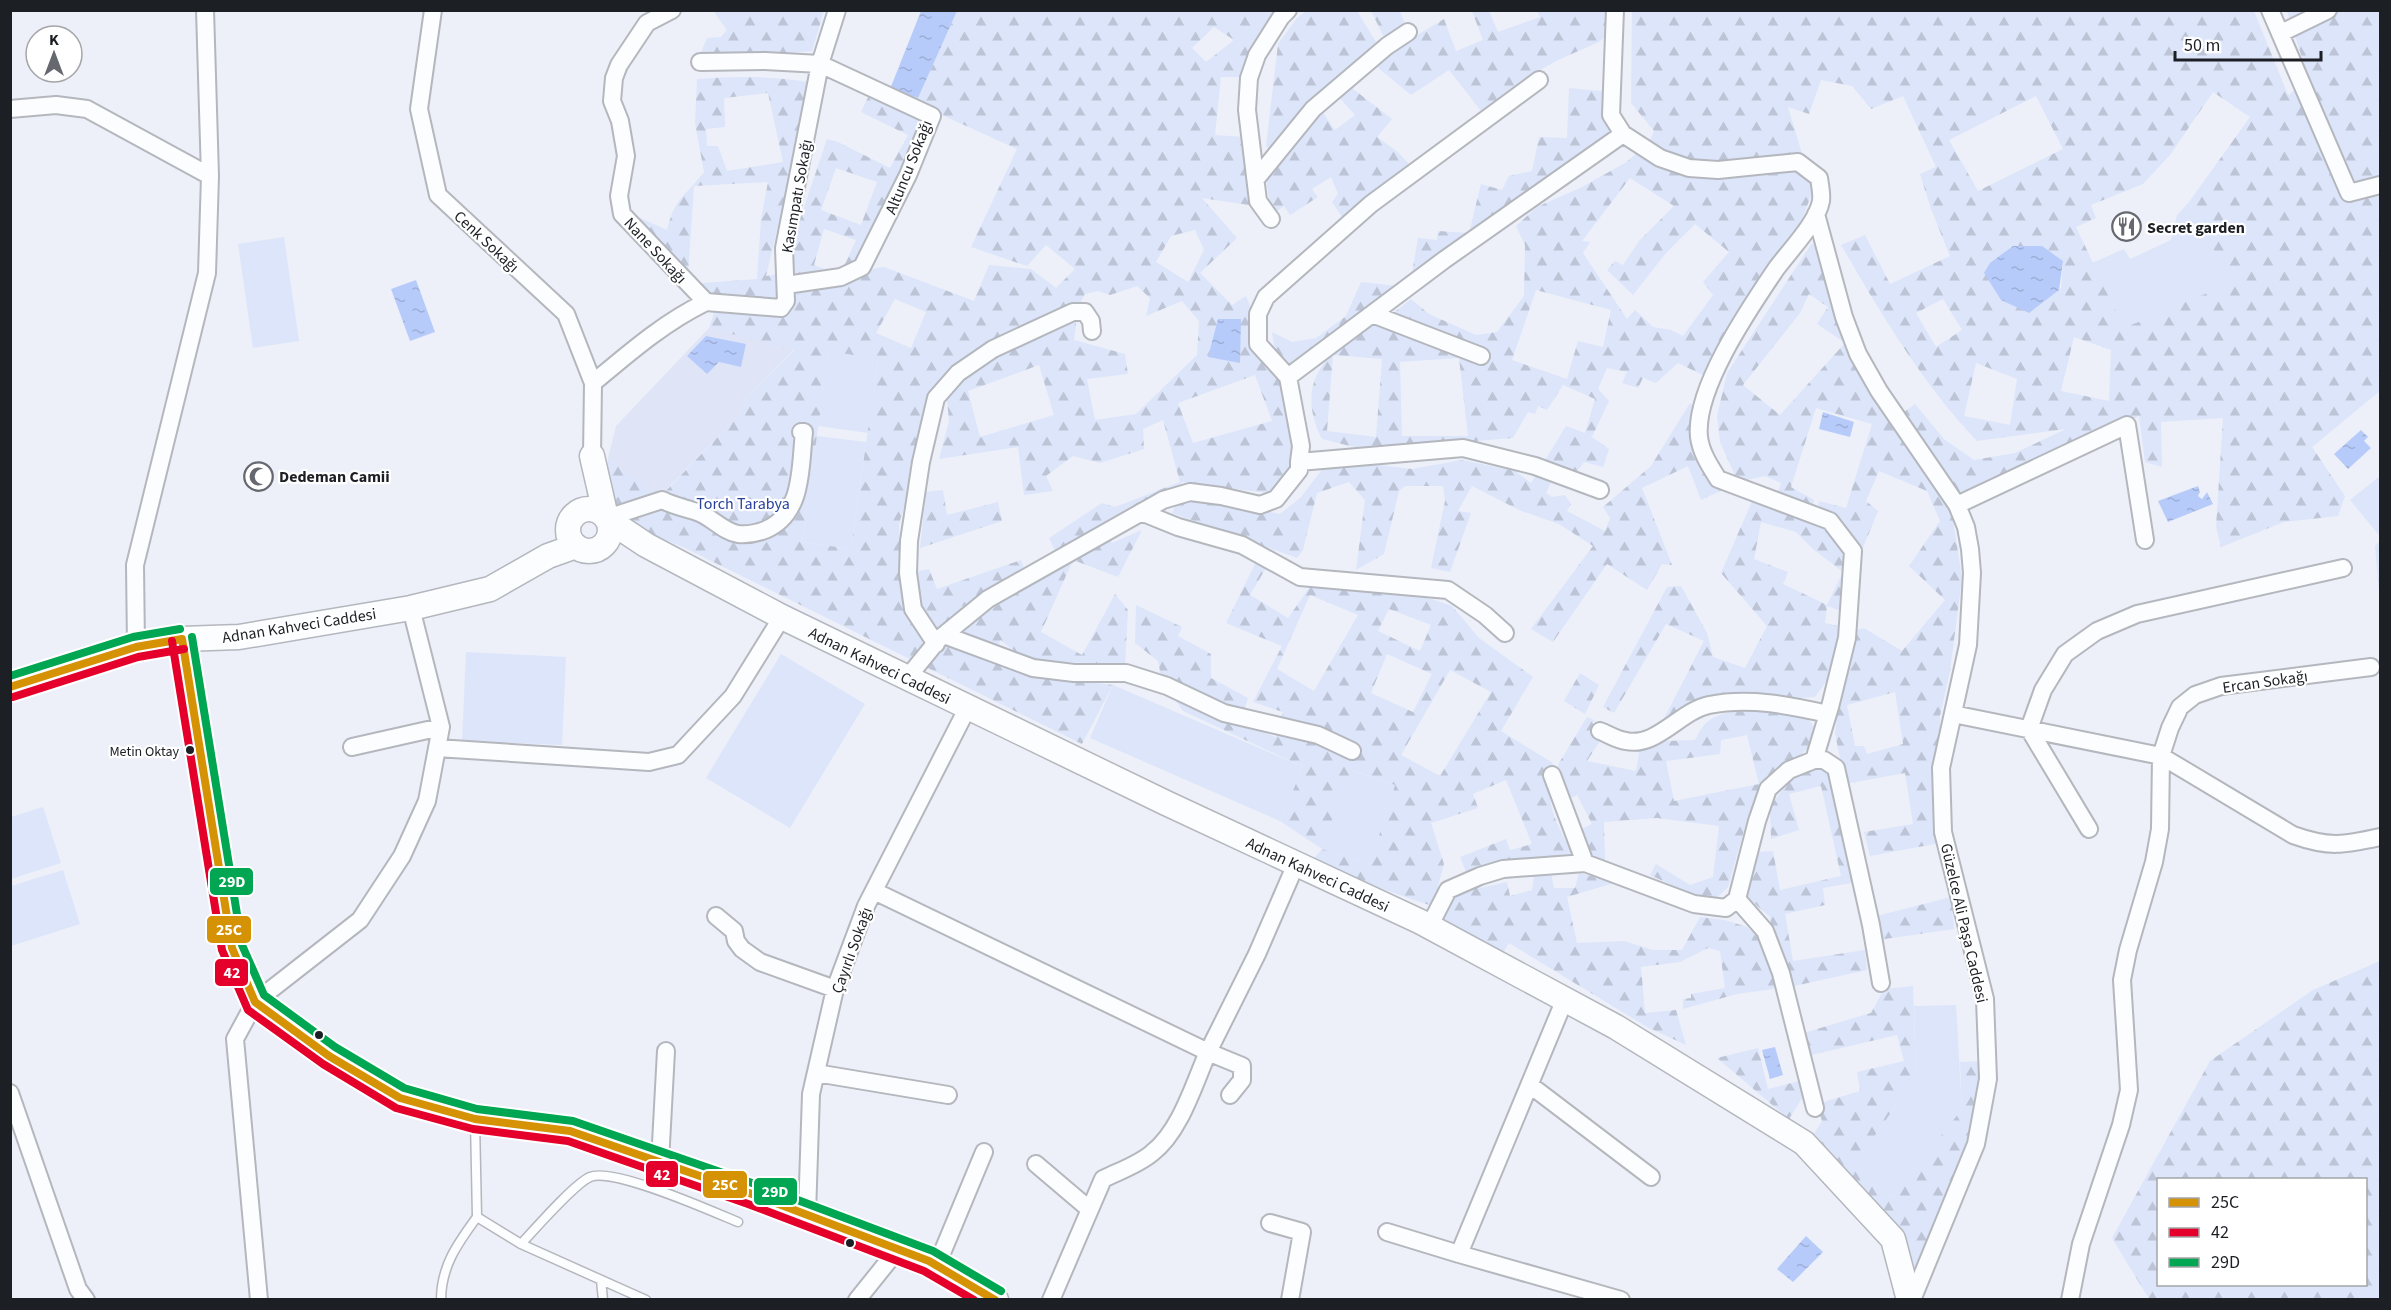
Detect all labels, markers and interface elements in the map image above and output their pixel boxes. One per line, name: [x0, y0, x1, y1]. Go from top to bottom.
north arrow: [24, 24, 84, 84]
scale bar: [2175, 24, 2320, 62]
text: K: [49, 29, 59, 51]
text: 50 m: [2184, 33, 2220, 58]
street label: Altuncu Sokağı: [880, 117, 938, 218]
street label: Kasımpatı Sokağı: [776, 137, 818, 255]
street label: Cenk Sokağı: [449, 206, 524, 278]
restaurant icon: Secret garden: [2110, 211, 2142, 243]
street label: Nane Sokağı: [619, 213, 692, 289]
place label: Secret garden: [2147, 217, 2245, 239]
mosque icon: Dedeman Camii: [242, 460, 274, 492]
place label: Dedeman Camii: [279, 466, 390, 488]
park label: Torch Tarabya: [696, 493, 790, 515]
street label: Adnan Kahveci Caddesi: [221, 603, 378, 649]
street label: Adnan Kahveci Caddesi: [805, 622, 954, 710]
street label: Ercan Sokağı: [2221, 665, 2309, 699]
place label: Metin Oktay: [109, 742, 179, 762]
marker: Metin Oktay: [184, 744, 196, 756]
street label: Adnan Kahveci Caddesi: [1242, 832, 1393, 918]
street label: Güzelce Ali Paşa Caddesi: [1935, 841, 1993, 1005]
line badge: 29D: [209, 867, 254, 896]
text: 29D: [218, 871, 246, 893]
street label: Çayırlı Sokağı: [826, 904, 878, 997]
line badge: 25C: [206, 915, 252, 944]
text: 25C: [216, 919, 242, 941]
line badge: 42: [214, 958, 249, 987]
text: 42: [224, 962, 240, 984]
unlabelled marker: [313, 1029, 325, 1041]
line badge: 42: [645, 1160, 679, 1188]
text: 42: [654, 1164, 670, 1186]
line badge: 25C: [702, 1170, 748, 1199]
text: 25C: [712, 1174, 738, 1196]
line badge: 29D: [753, 1177, 798, 1206]
legend: [2157, 1178, 2367, 1286]
text: 29D: [761, 1181, 789, 1203]
text: 25C: [2211, 1190, 2239, 1215]
text: 42: [2211, 1220, 2229, 1245]
unlabelled marker: [844, 1237, 856, 1249]
text: 29D: [2211, 1250, 2240, 1275]

